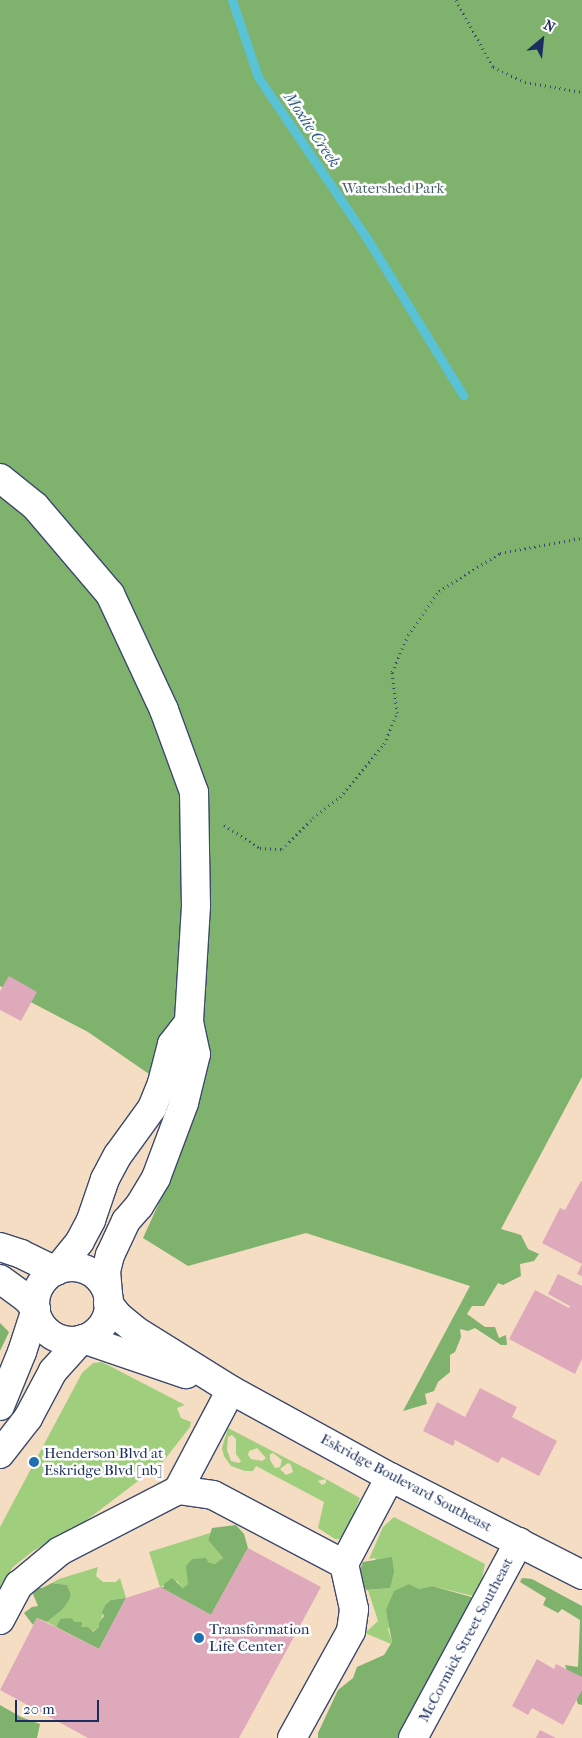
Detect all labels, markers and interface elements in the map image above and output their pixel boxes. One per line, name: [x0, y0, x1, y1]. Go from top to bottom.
north arrow: [517, 15, 567, 65]
text: N: [541, 16, 558, 36]
water label: Moxlie Creek: [280, 89, 344, 171]
park label: Watershed Park: [342, 180, 444, 198]
street label: Eskridge Boulevard Southeast: [317, 1430, 495, 1536]
place label: Henderson Blvd at Eskridge Blvd [nb]: [44, 1444, 163, 1479]
marker: Henderson Blvd at Eskridge Blvd [nb]: [28, 1456, 40, 1468]
street label: McCormick Street Southeast: [415, 1555, 517, 1725]
place label: Transformation Life Center: [209, 1620, 309, 1655]
marker: Transformation Life Center: [193, 1632, 205, 1644]
scale bar: [18, 1690, 101, 1722]
text: 20 m: [23, 1700, 55, 1718]

